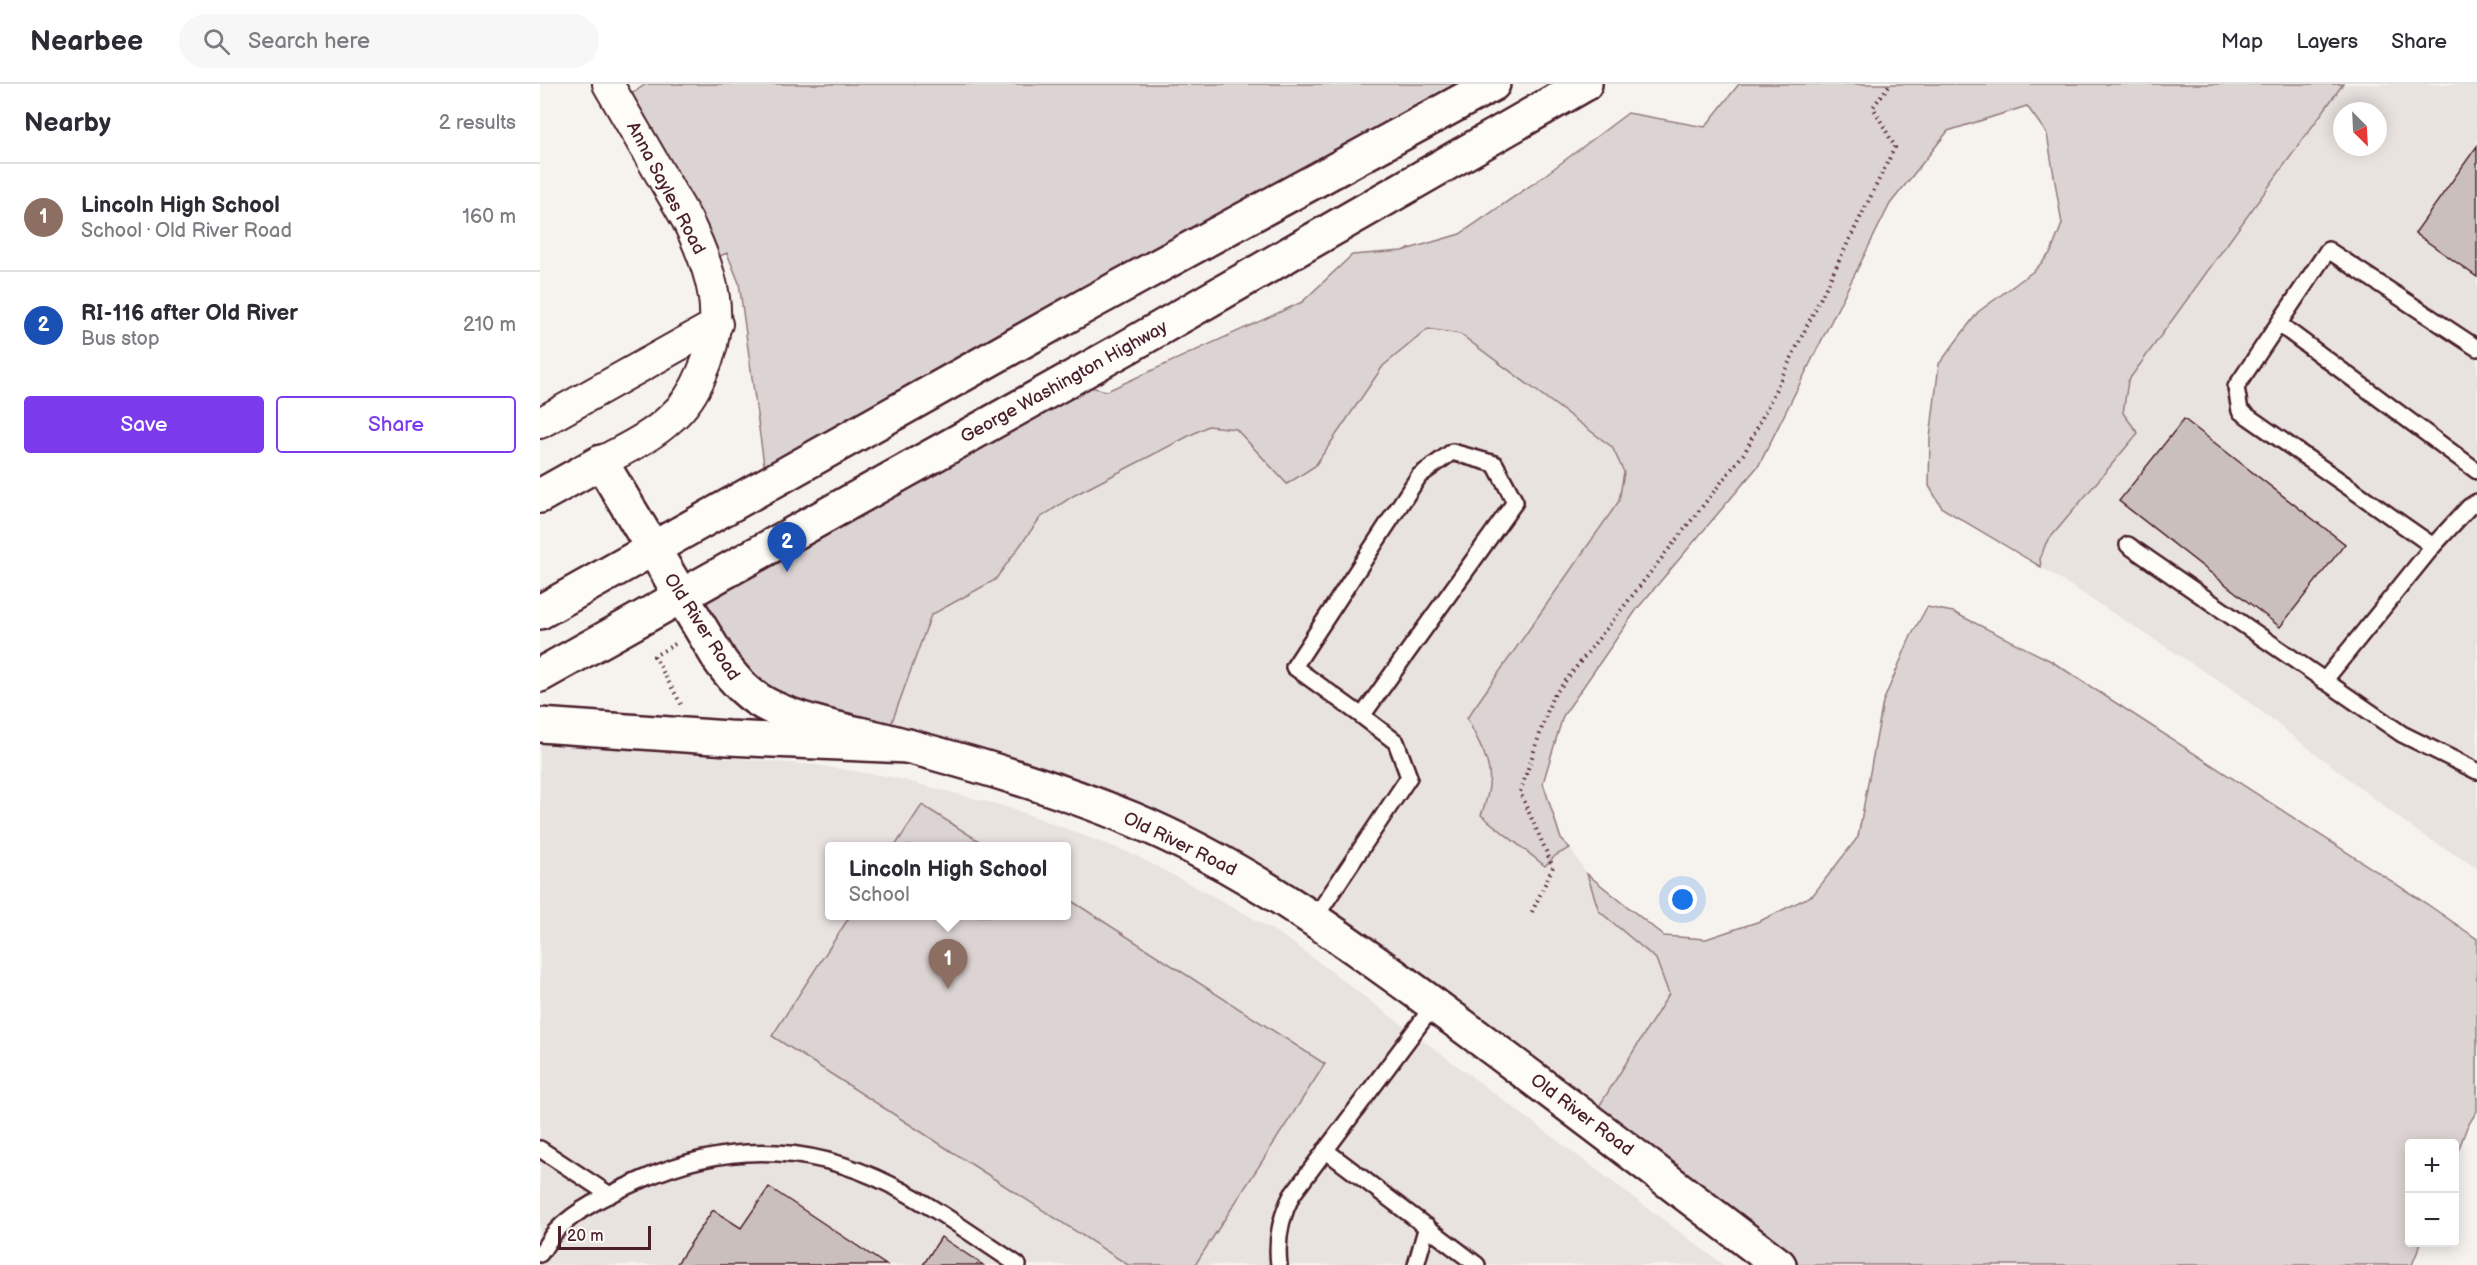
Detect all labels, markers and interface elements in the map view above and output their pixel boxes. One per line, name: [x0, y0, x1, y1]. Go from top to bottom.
search box: [179, 14, 599, 68]
text: Nearbee: [30, 25, 143, 58]
icon: search: [200, 25, 233, 58]
text: Search here: [248, 28, 370, 55]
text: Map: [2221, 29, 2263, 54]
text: Layers: [2296, 29, 2358, 54]
text: Share: [2391, 29, 2447, 54]
north arrow: [2333, 102, 2387, 156]
text: Nearby: [24, 108, 111, 139]
text: 2 results: [439, 111, 516, 135]
street label: Anna Sayles Road: [622, 118, 710, 258]
text: Lincoln High School: [81, 192, 280, 219]
text: 1: [39, 205, 48, 229]
text: 160 m: [462, 205, 516, 229]
text: School · Old River Road: [81, 219, 292, 243]
text: RI-116 after Old River: [81, 300, 298, 327]
text: 2: [38, 313, 49, 337]
text: 210 m: [463, 313, 516, 337]
street label: George Washington Highway: [957, 316, 1172, 448]
text: Bus stop: [81, 327, 160, 351]
button: Save: [24, 396, 264, 453]
button: Share: [276, 396, 516, 453]
pin: 2: [768, 522, 806, 572]
street label: Old River Road: [660, 570, 744, 684]
street label: Old River Road: [1120, 808, 1240, 880]
popup: [825, 842, 1071, 920]
text: Lincoln High School: [849, 856, 1047, 883]
text: School: [849, 883, 910, 907]
your location: [1668, 885, 1697, 914]
pin: 1: [928, 940, 968, 989]
street label: Old River Road: [1527, 1070, 1637, 1160]
map controls: [2405, 1139, 2459, 1247]
button: +: [2405, 1139, 2459, 1193]
button: −: [2405, 1193, 2459, 1247]
scale bar: [558, 1223, 651, 1250]
text: 20 m: [567, 1227, 603, 1246]

